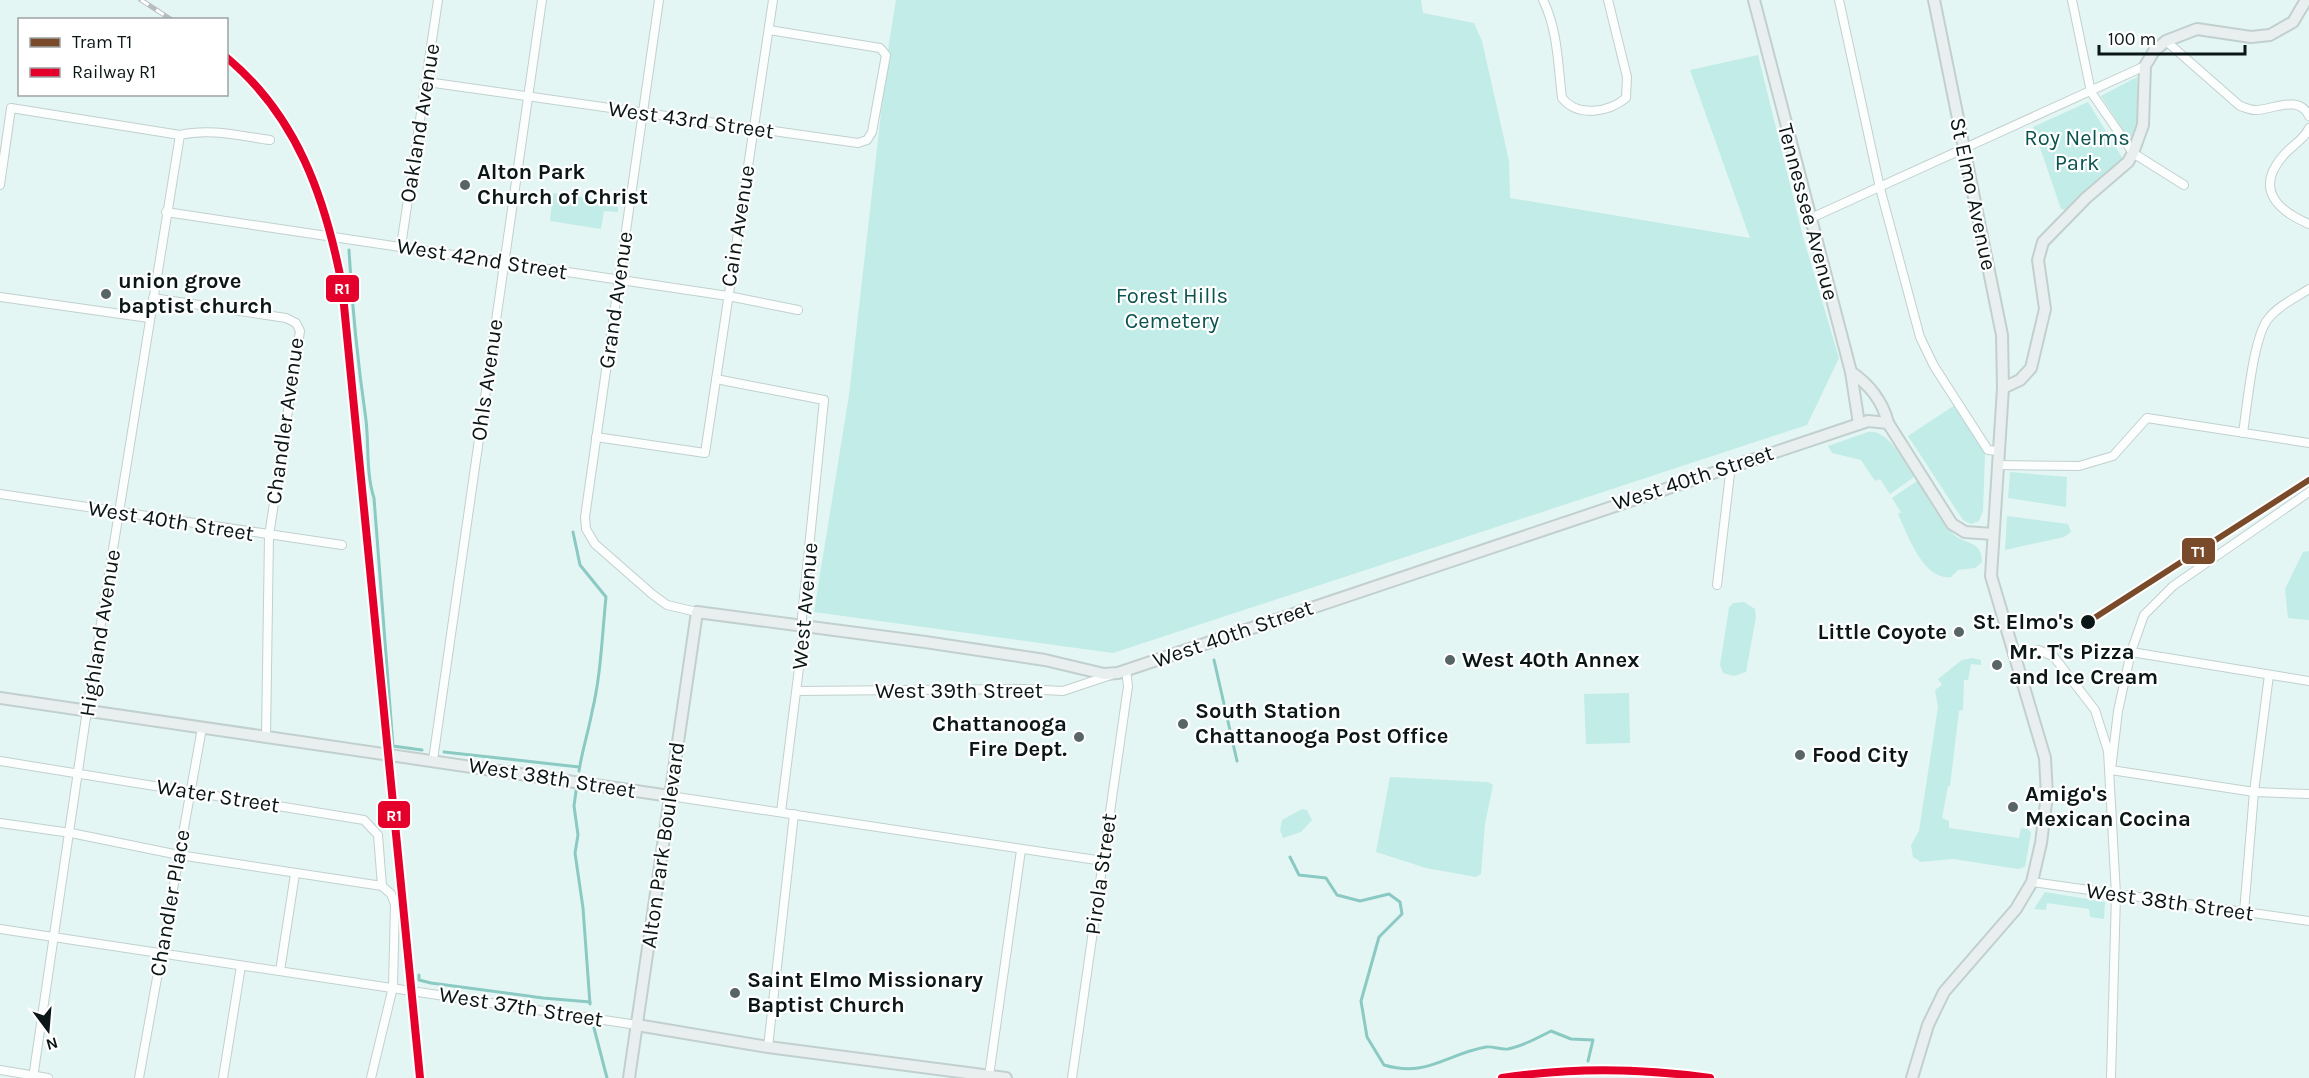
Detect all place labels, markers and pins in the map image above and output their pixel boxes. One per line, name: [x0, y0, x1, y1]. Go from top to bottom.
place label: Alton Park Church of Christ: [477, 159, 648, 210]
marker: Alton Park Church of Christ: [458, 178, 472, 192]
place label: union grove baptist church: [118, 268, 273, 319]
marker: union grove baptist church: [99, 287, 113, 301]
place label: St. Elmo's: [1973, 609, 2074, 635]
marker: St. Elmo's: [2079, 613, 2097, 631]
place label: Little Coyote: [1817, 619, 1947, 645]
marker: Little Coyote: [1952, 625, 1966, 639]
place label: Mr. T's Pizza and Ice Cream: [2009, 639, 2158, 690]
place label: West 40th Annex: [1462, 647, 1639, 673]
marker: West 40th Annex: [1443, 653, 1457, 667]
marker: Mr. T's Pizza and Ice Cream: [1990, 658, 2004, 672]
place label: South Station Chattanooga Post Office: [1195, 698, 1448, 749]
place label: Chattanooga Fire Dept.: [932, 711, 1067, 762]
marker: South Station Chattanooga Post Office: [1176, 717, 1190, 731]
marker: Chattanooga Fire Dept.: [1072, 730, 1086, 744]
place label: Food City: [1812, 742, 1908, 768]
marker: Food City: [1793, 748, 1807, 762]
place label: Amigo's Mexican Cocina: [2025, 781, 2191, 832]
marker: Amigo's Mexican Cocina: [2006, 800, 2020, 814]
place label: Saint Elmo Missionary Baptist Church: [747, 967, 983, 1018]
marker: Saint Elmo Missionary Baptist Church: [728, 986, 742, 1000]

